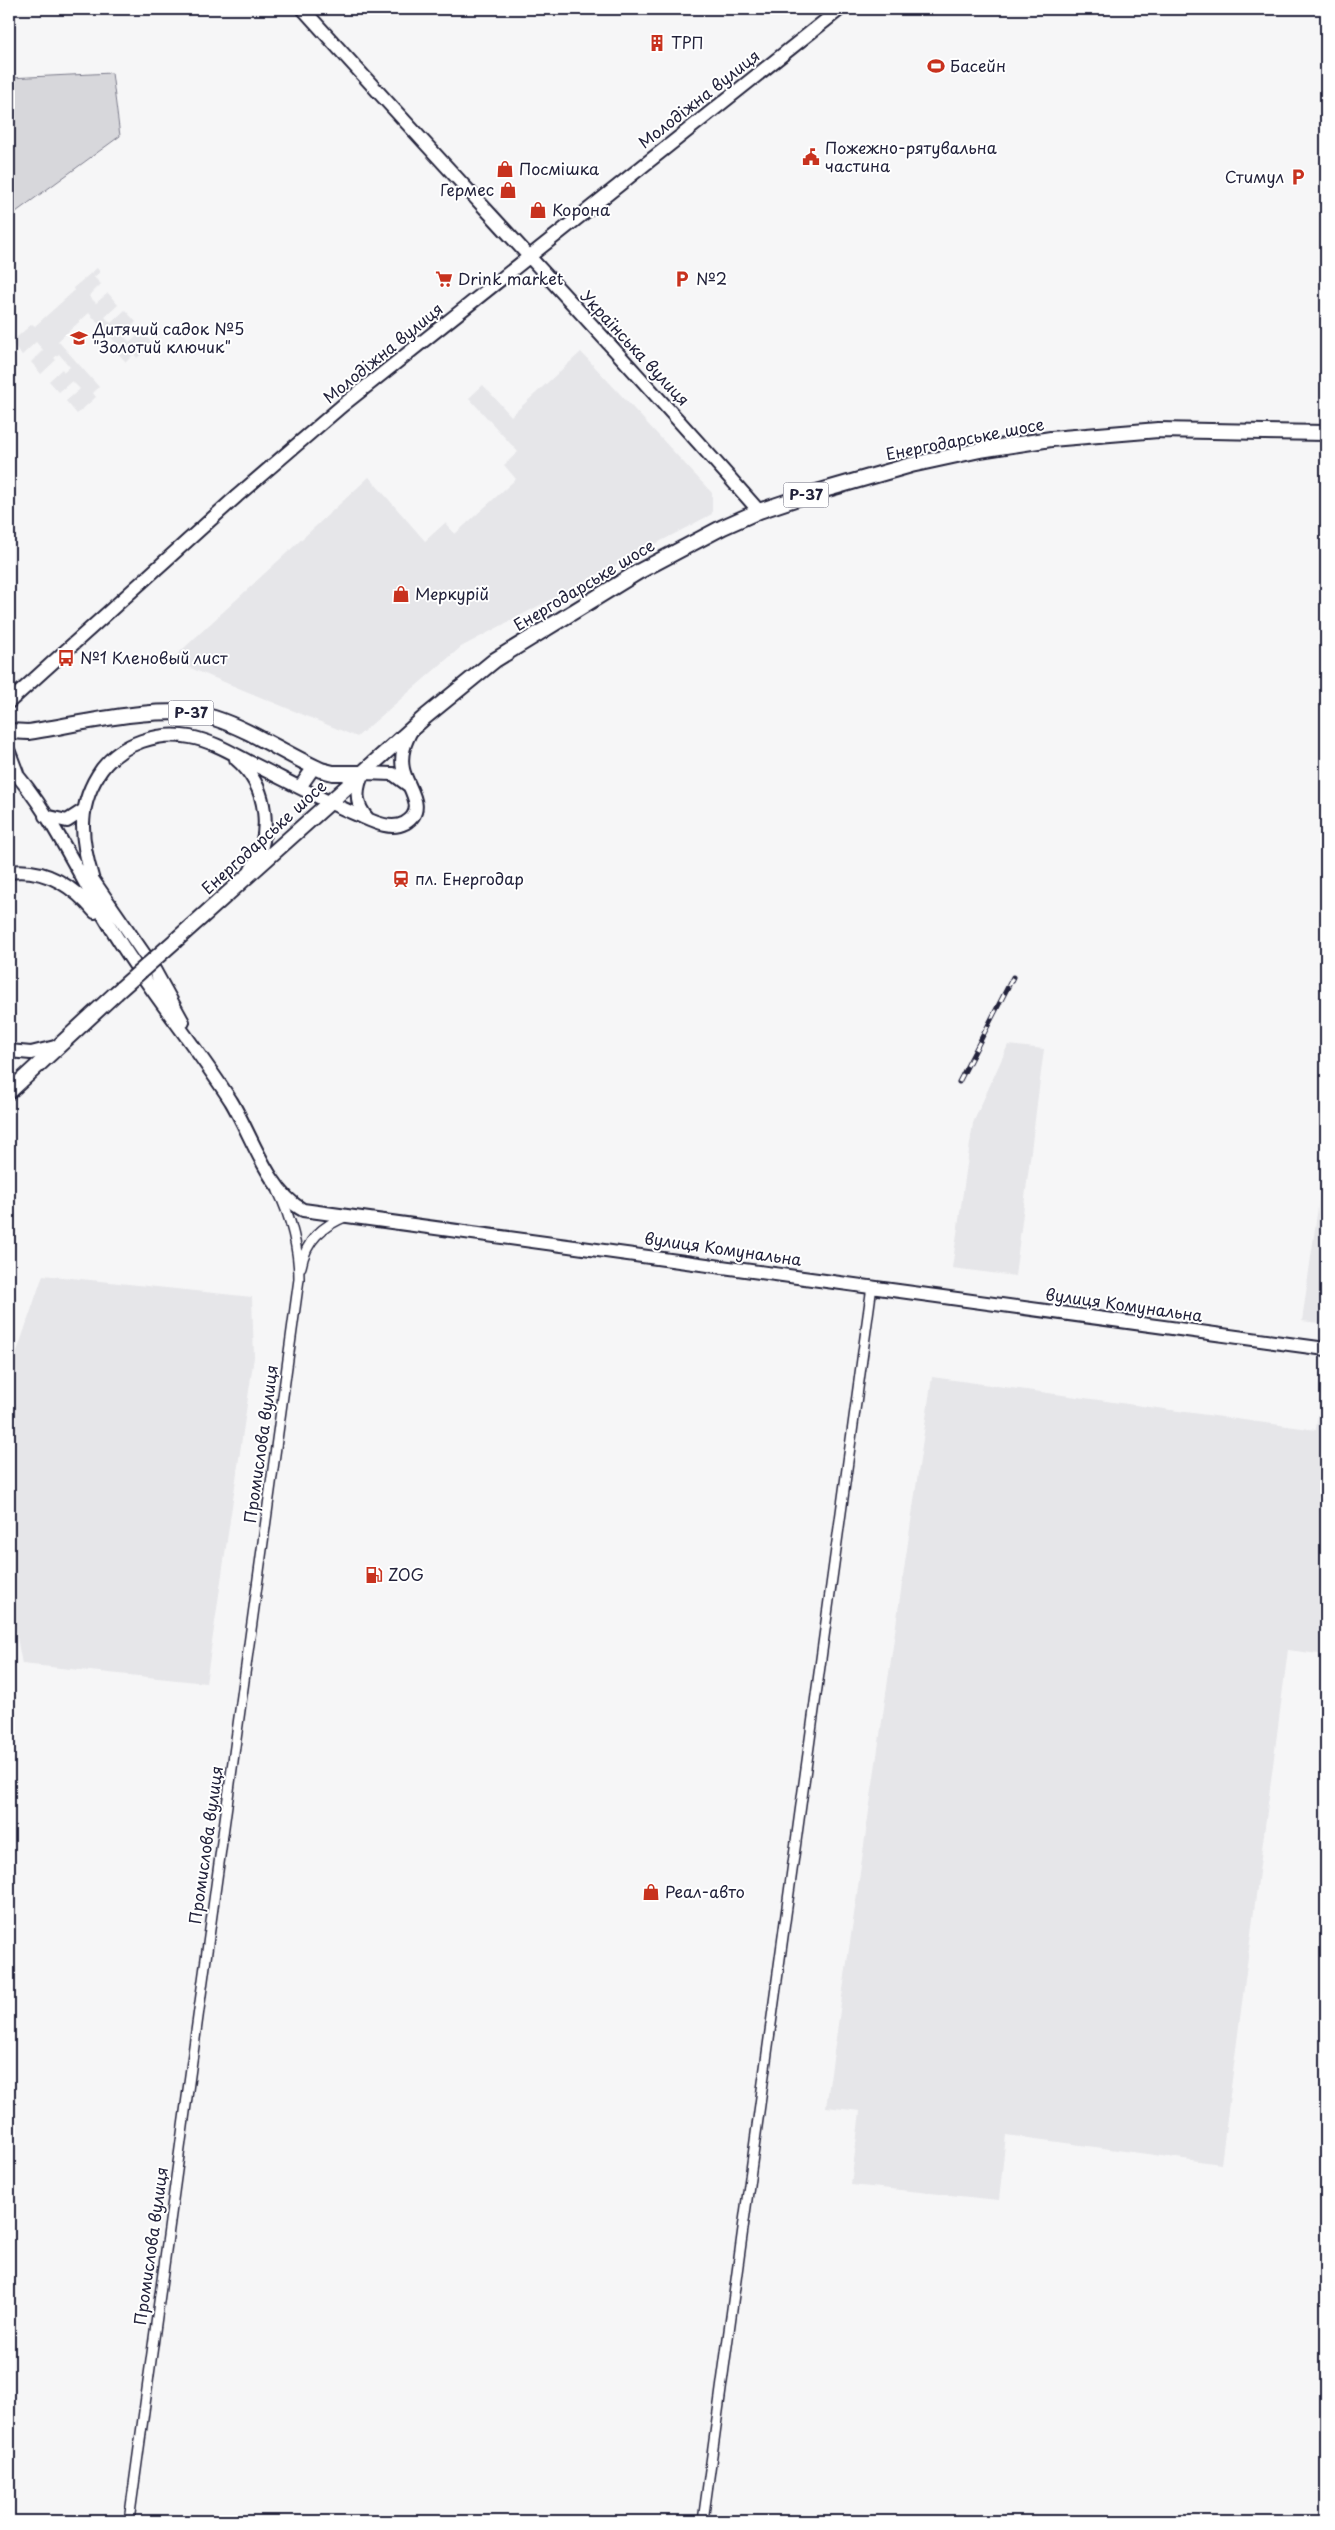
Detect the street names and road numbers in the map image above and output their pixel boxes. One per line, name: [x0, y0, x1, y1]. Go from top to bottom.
street label: Молодіжна вулиця: [633, 43, 764, 153]
street label: Українська вулиця: [576, 284, 696, 410]
street label: Молодіжна вулиця: [317, 296, 447, 408]
street label: Енергодарське шосе: [884, 411, 1046, 465]
road number: Р-37: [784, 482, 828, 508]
street label: Енергодарське шосе: [508, 532, 659, 636]
road number: Р-37: [168, 700, 214, 726]
street label: Енергодарське шосе: [196, 773, 331, 899]
street label: вулиця Комунальна: [643, 1225, 803, 1271]
street label: вулиця Комунальна: [1044, 1281, 1204, 1327]
street label: Промислова вулиця: [237, 1363, 283, 1525]
street label: Промислова вулиця: [182, 1764, 228, 1926]
street label: Промислова вулиця: [127, 2165, 173, 2327]

